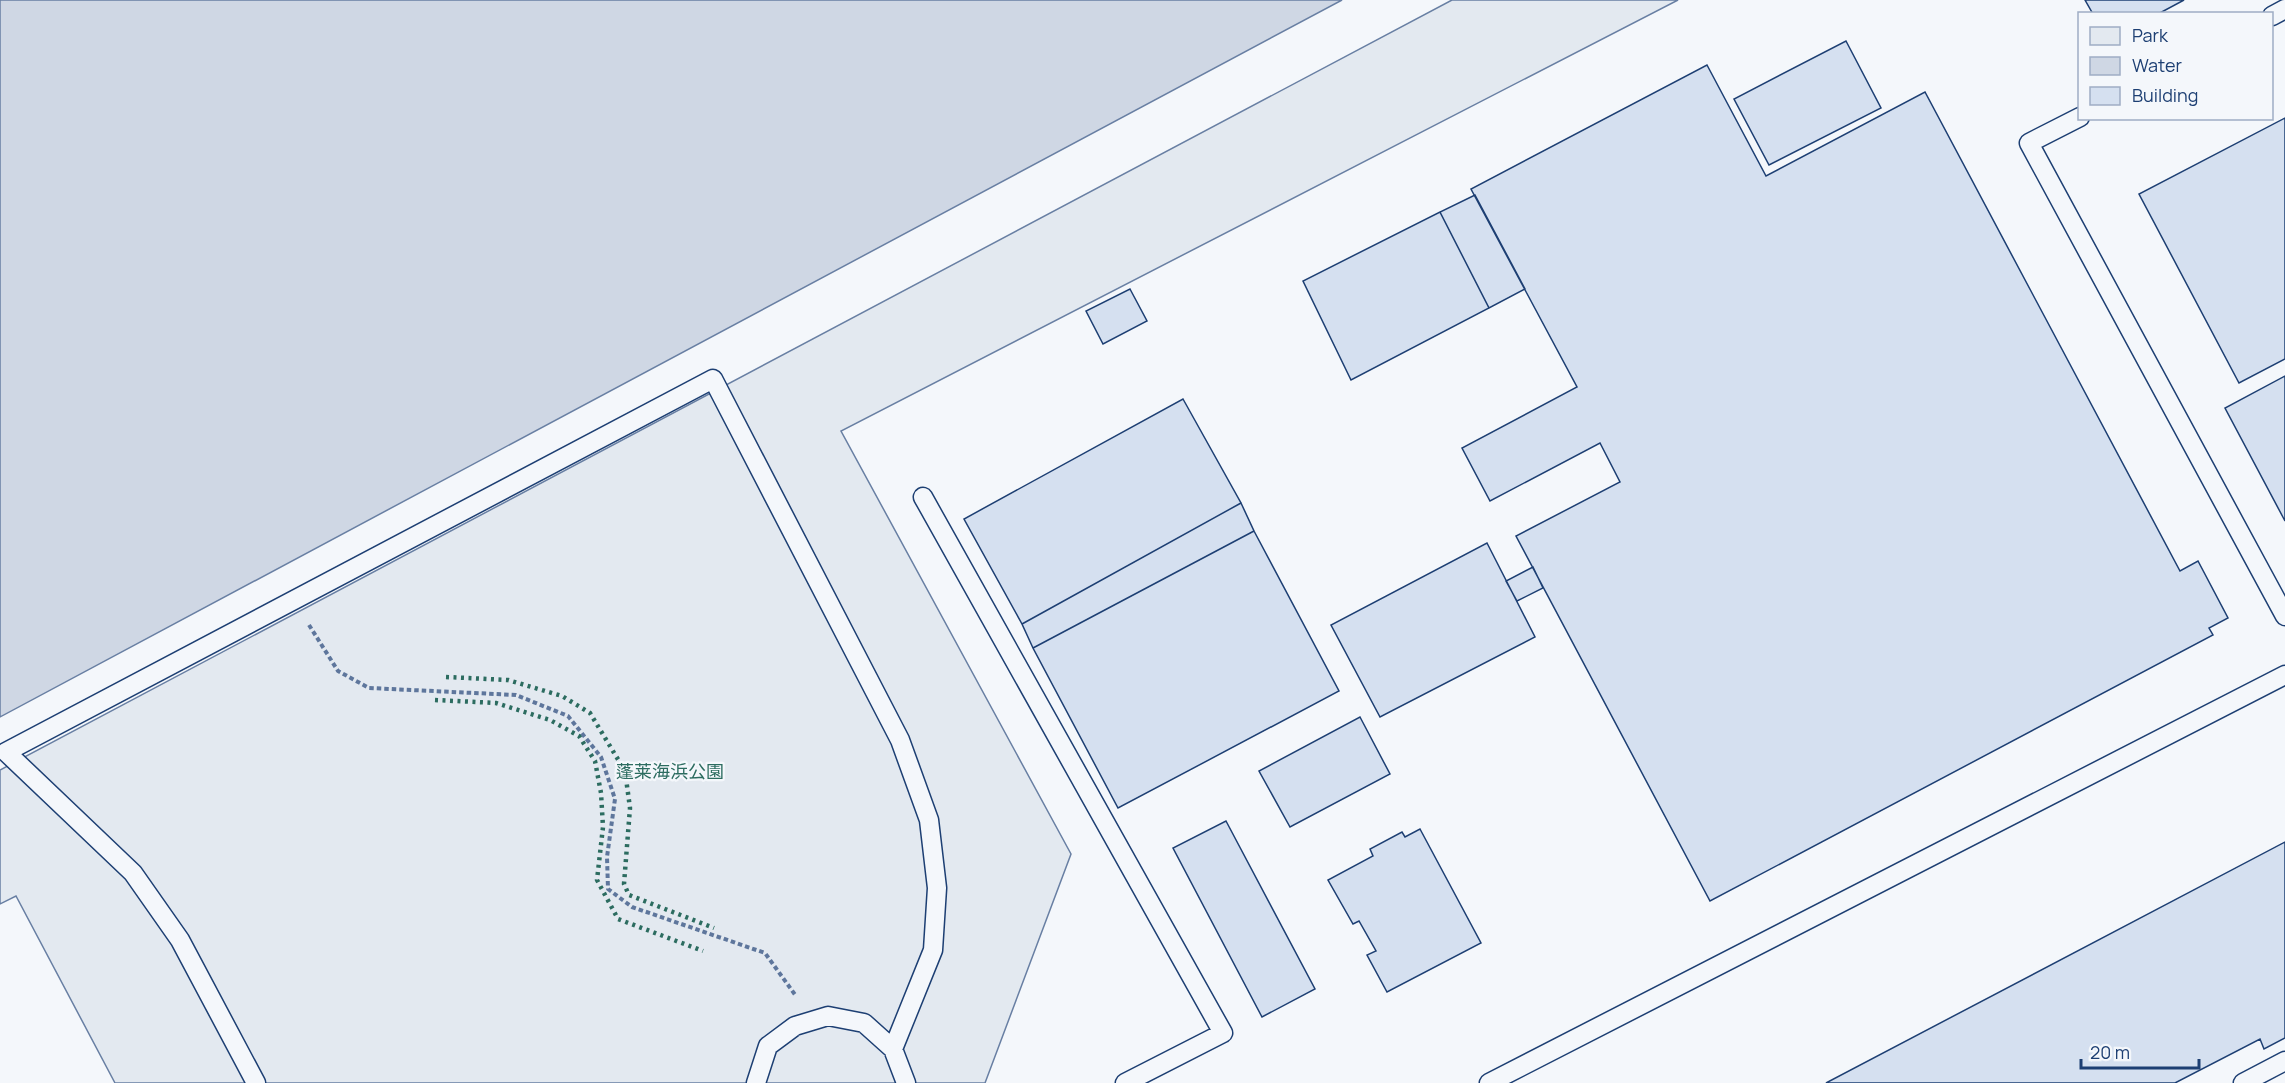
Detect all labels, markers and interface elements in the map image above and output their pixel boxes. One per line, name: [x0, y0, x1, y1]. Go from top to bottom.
legend: [2078, 12, 2273, 120]
text: Park: [2132, 23, 2169, 47]
text: Water: [2132, 53, 2182, 77]
text: Building: [2132, 83, 2198, 107]
park label: 蓬莱海浜公園: [616, 759, 724, 783]
scale bar: [2081, 1032, 2200, 1070]
text: 20 m: [2090, 1040, 2130, 1064]

